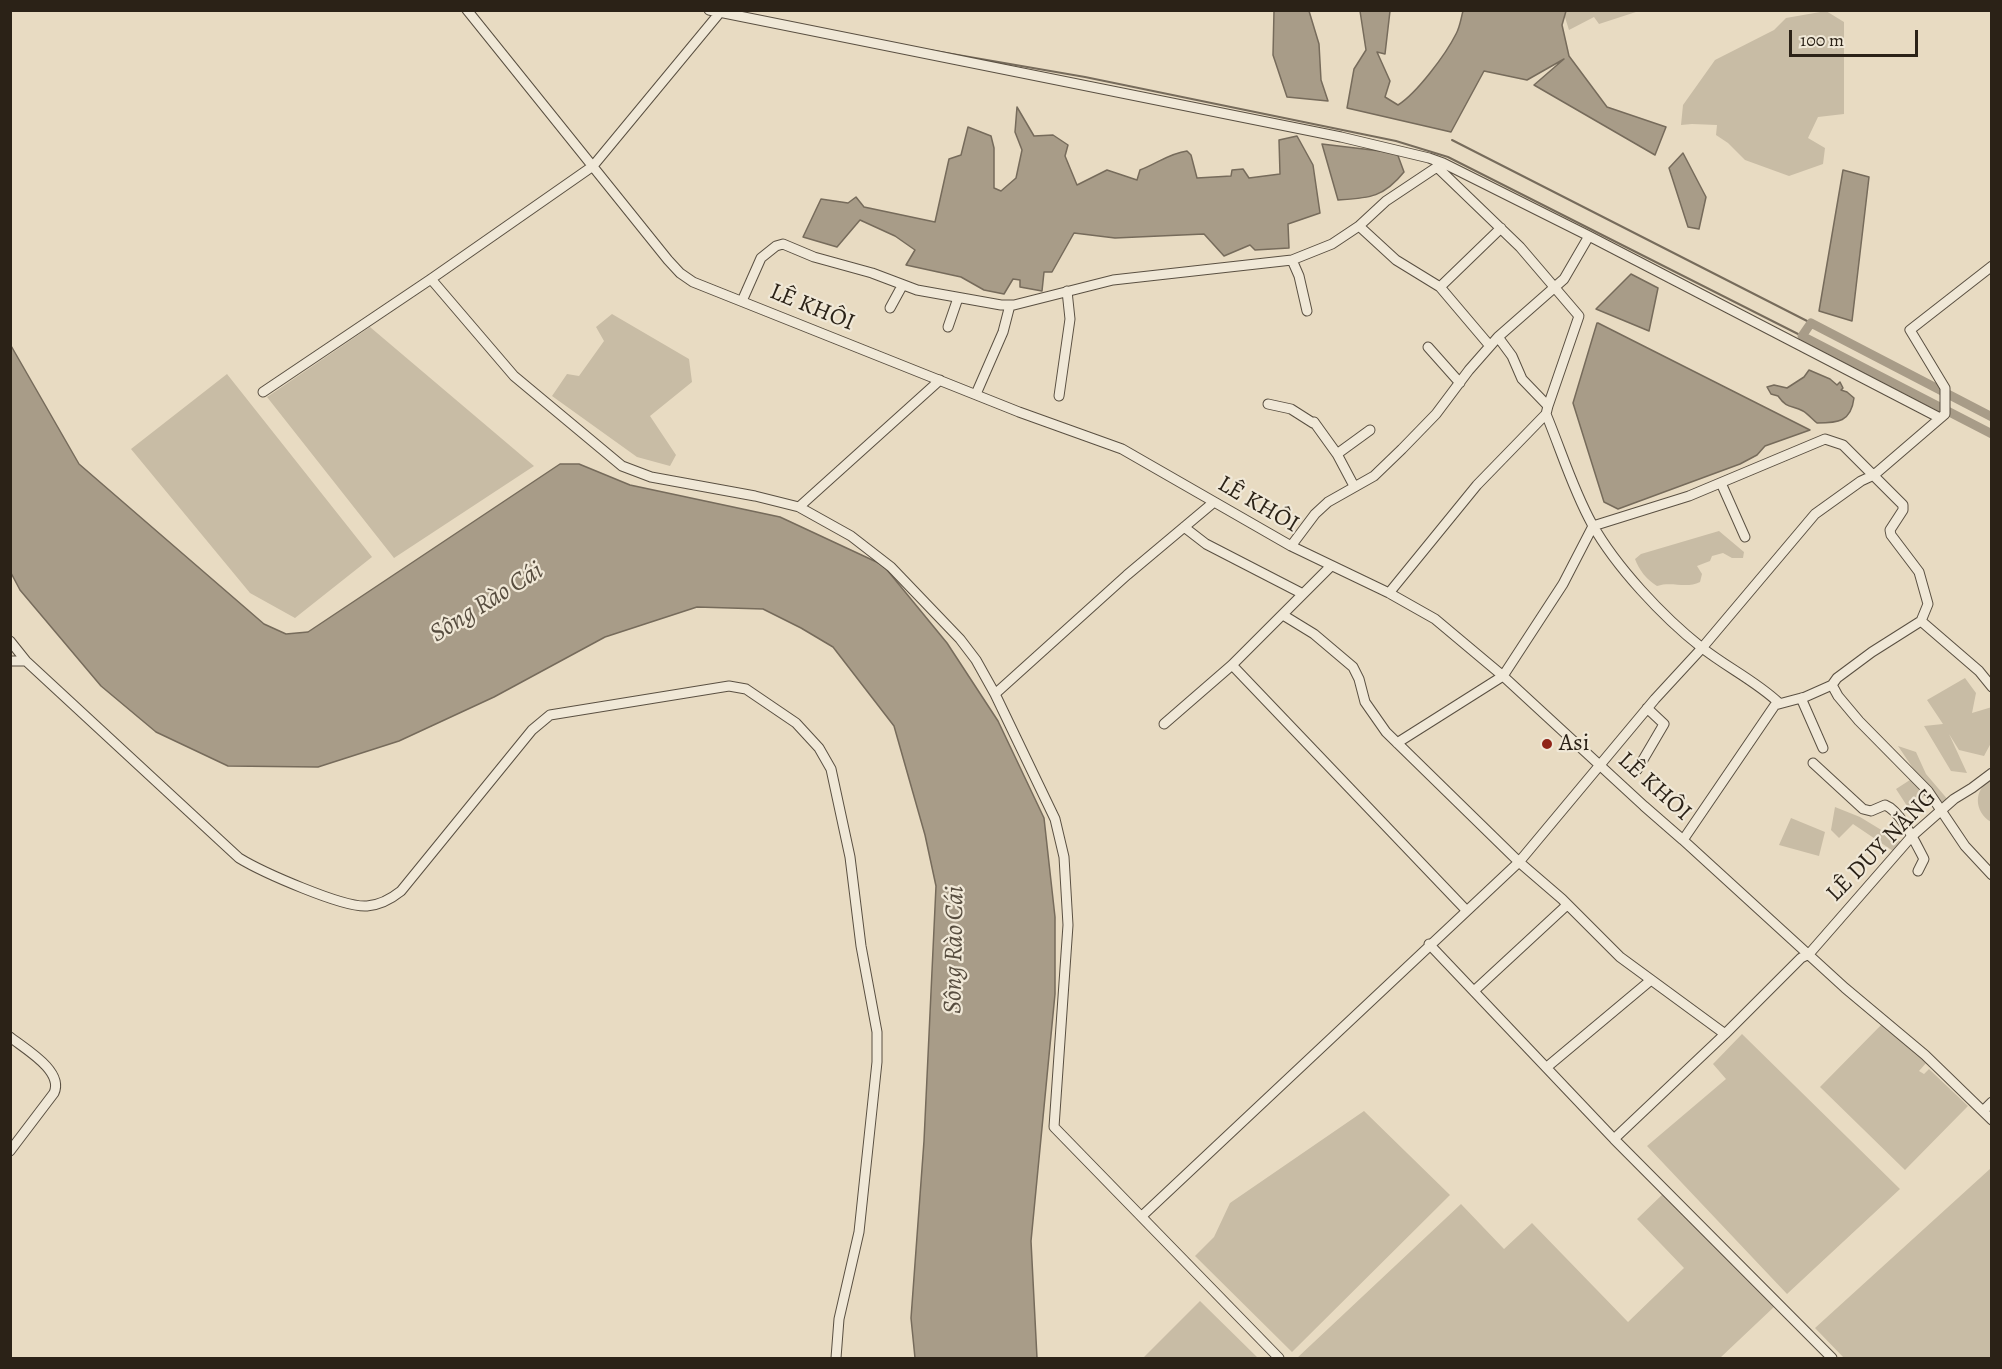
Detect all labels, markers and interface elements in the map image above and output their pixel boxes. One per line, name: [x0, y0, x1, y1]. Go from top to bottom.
scale bar: [1792, 18, 1921, 56]
text: 100 m: [1800, 28, 1844, 52]
street label: LÊ KHÔI: [765, 278, 859, 338]
street label: LÊ KHÔI: [1212, 470, 1304, 540]
water label: Sông Rào Cái: [425, 556, 549, 650]
place label: Asi: [1559, 730, 1589, 758]
marker: Asi: [1540, 737, 1554, 751]
street label: LÊ KHÔI: [1611, 747, 1697, 827]
street label: LÊ DUY NĂNG: [1821, 784, 1943, 908]
water label: Sông Rào Cái: [938, 886, 972, 1014]

